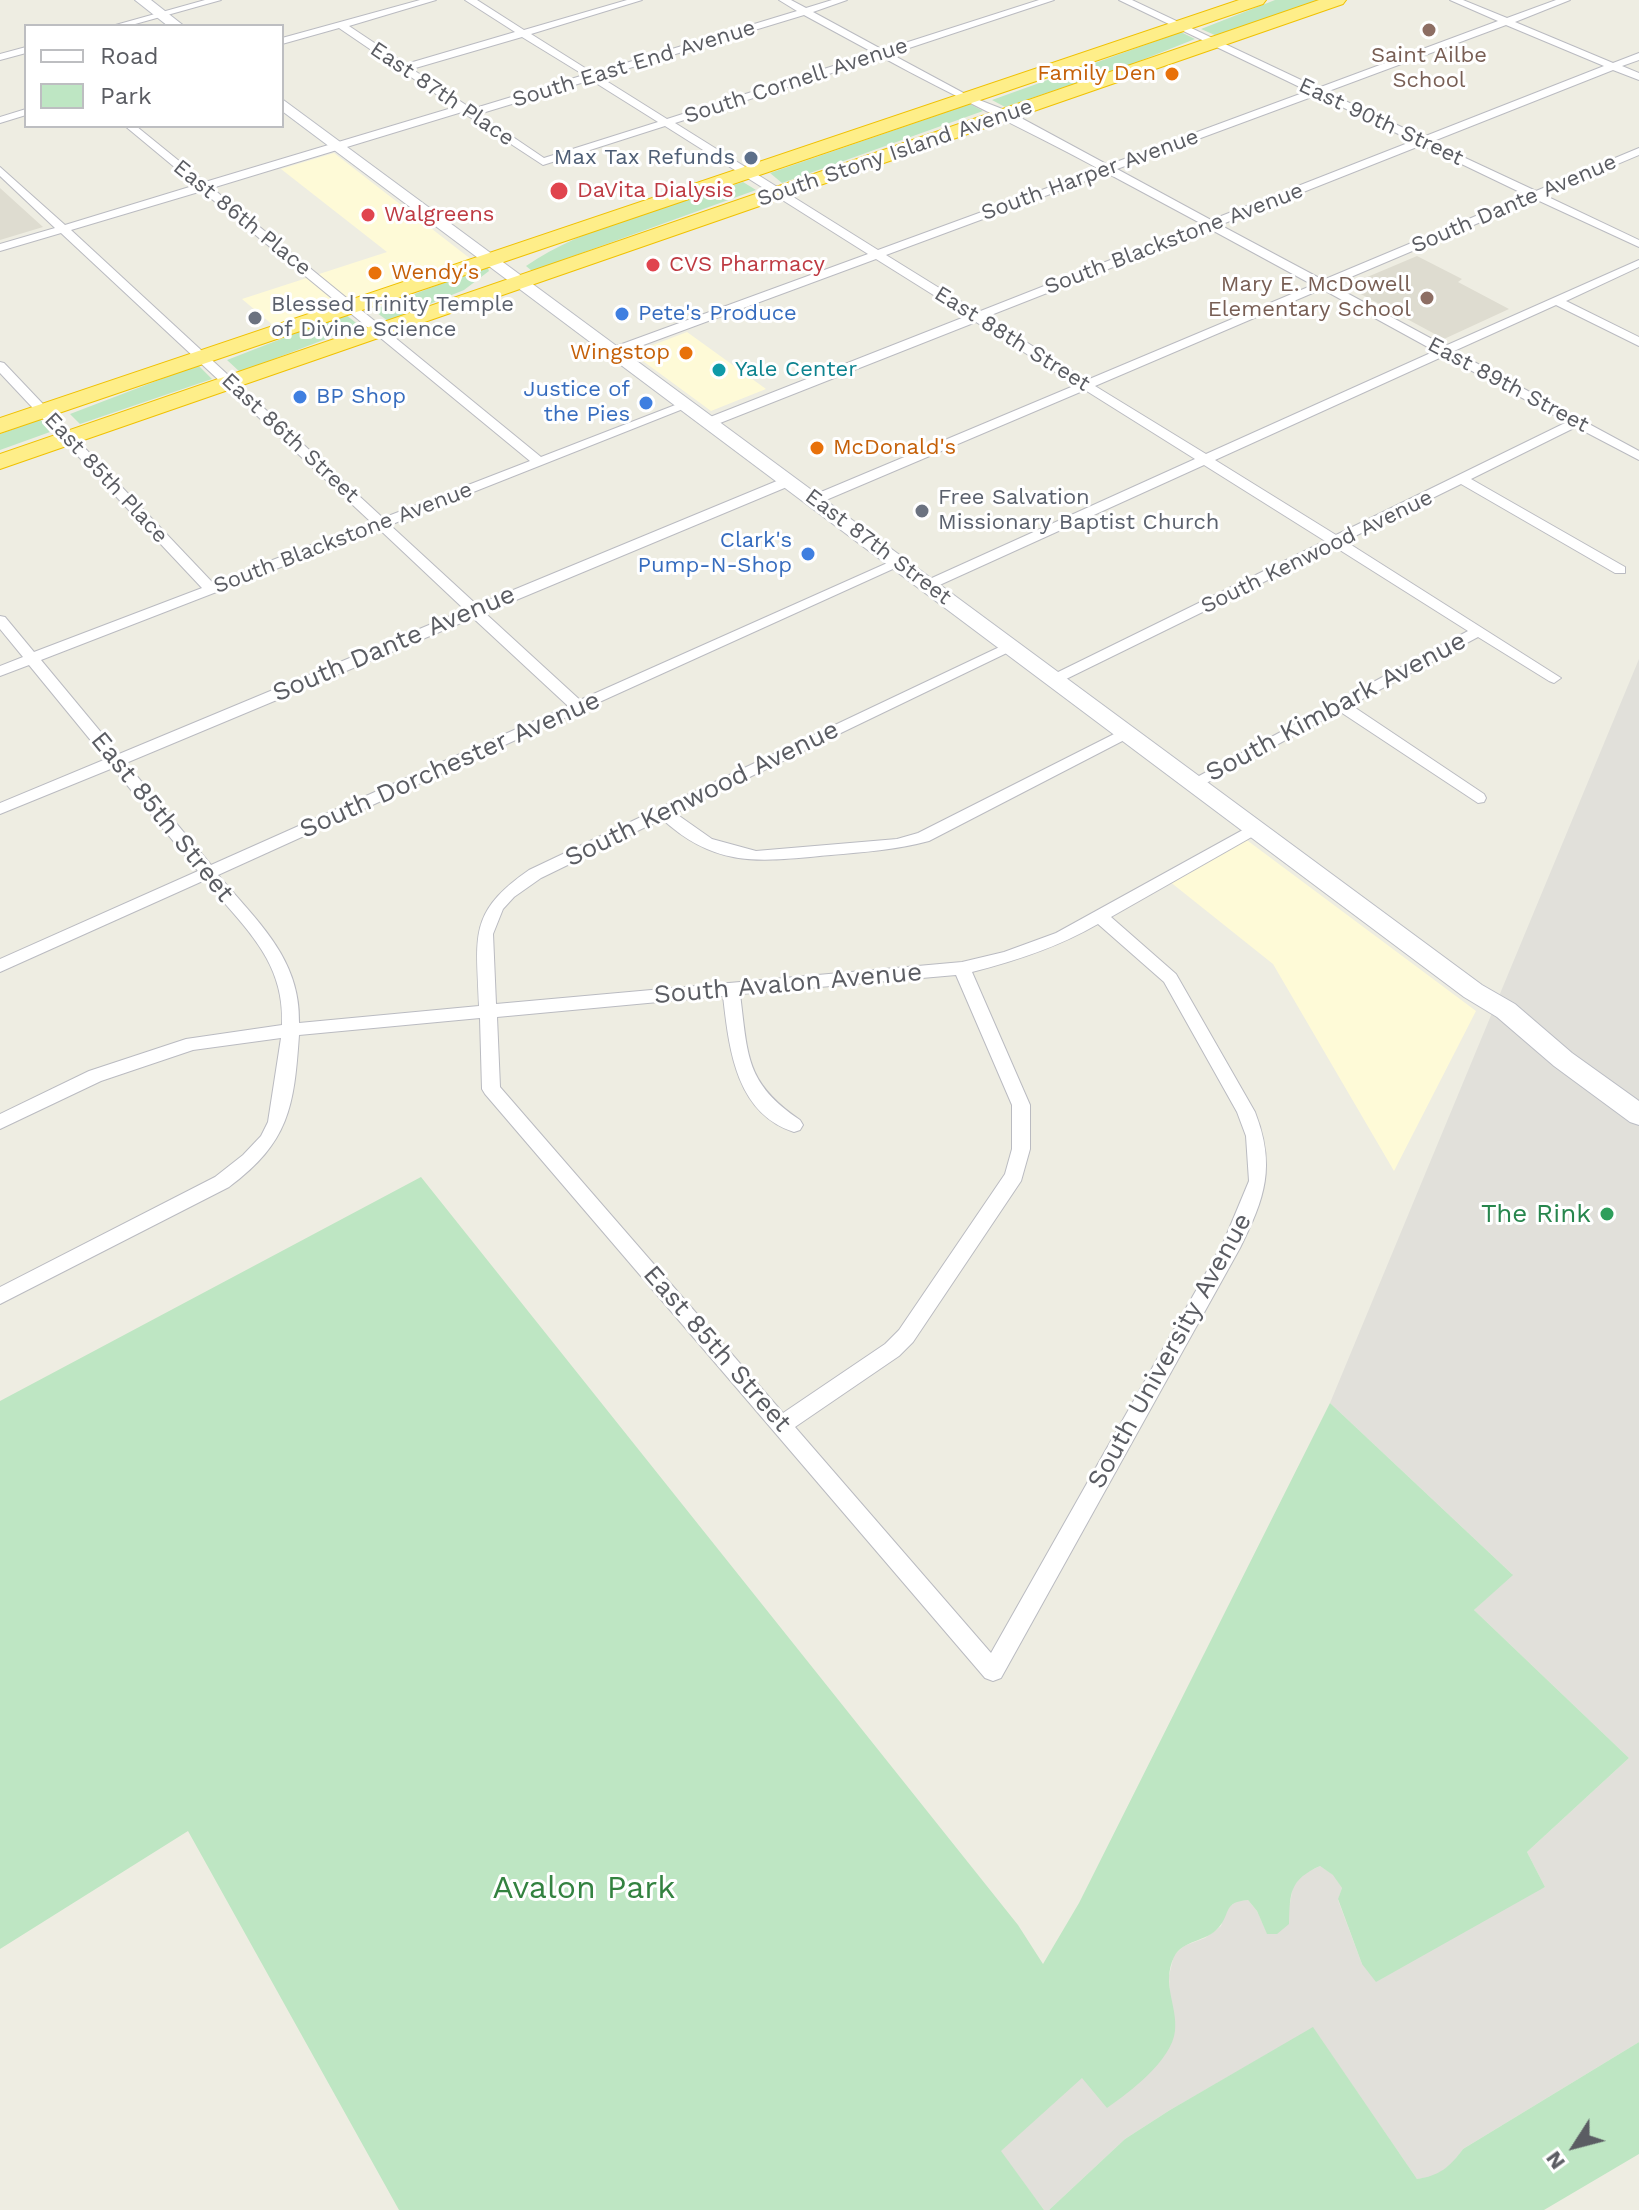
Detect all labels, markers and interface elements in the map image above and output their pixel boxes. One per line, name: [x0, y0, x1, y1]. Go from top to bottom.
street label: South East End Avenue: [509, 14, 759, 114]
marker: Saint Ailbe School: [1420, 21, 1438, 39]
legend: [24, 24, 284, 128]
street label: South Cornell Avenue: [681, 32, 911, 130]
street label: East 87th Place: [365, 36, 519, 152]
text: Road: [100, 42, 159, 70]
place label: Saint Ailbe School: [1371, 43, 1487, 94]
place label: Family Den: [1037, 61, 1156, 87]
marker: Family Den: [1163, 65, 1181, 83]
street label: East 90th Street: [1294, 72, 1468, 172]
text: Park: [100, 82, 152, 110]
street label: South Stony Island Avenue: [754, 93, 1036, 213]
street label: South Harper Avenue: [978, 123, 1202, 227]
place label: Max Tax Refunds: [554, 145, 735, 171]
marker: Max Tax Refunds: [742, 149, 760, 167]
street label: South Dante Avenue: [1407, 149, 1621, 259]
street label: East 86th Place: [168, 154, 316, 282]
street label: South Blackstone Avenue: [1041, 177, 1307, 301]
place label: DaVita Dialysis: [577, 178, 733, 204]
marker: DaVita Dialysis: [548, 180, 570, 202]
place label: Walgreens: [384, 202, 494, 228]
marker: Walgreens: [359, 206, 377, 224]
place label: CVS Pharmacy: [669, 252, 825, 278]
marker: CVS Pharmacy: [644, 256, 662, 274]
place label: Wendy's: [391, 260, 479, 286]
marker: Wendy's: [366, 264, 384, 282]
place label: Mary E. McDowell Elementary School: [1208, 272, 1411, 324]
street label: East 88th Street: [929, 281, 1095, 397]
marker: Mary E. McDowell Elementary School: [1418, 289, 1436, 307]
place label: Blessed Trinity Temple of Divine Science: [271, 292, 514, 344]
place label: Pete's Produce: [638, 301, 797, 327]
marker: Pete's Produce: [613, 305, 631, 323]
marker: Blessed Trinity Temple of Divine Science: [246, 309, 264, 327]
street label: East 89th Street: [1423, 331, 1593, 439]
place label: Wingstop: [570, 340, 670, 366]
marker: Wingstop: [677, 344, 695, 362]
place label: Yale Center: [735, 357, 857, 383]
marker: Yale Center: [710, 361, 728, 379]
street label: East 86th Street: [216, 368, 364, 508]
place label: Justice of the Pies: [523, 377, 630, 428]
place label: BP Shop: [316, 384, 406, 410]
marker: BP Shop: [291, 388, 309, 406]
marker: Justice of the Pies: [637, 394, 655, 412]
street label: East 85th Place: [39, 407, 173, 549]
place label: McDonald's: [833, 435, 956, 461]
marker: McDonald's: [808, 439, 826, 457]
street label: South Blackstone Avenue: [210, 476, 476, 600]
street label: East 87th Street: [800, 483, 956, 611]
street label: South Kenwood Avenue: [1197, 484, 1437, 620]
place label: Free Salvation Missionary Baptist Church: [938, 485, 1219, 536]
marker: Free Salvation Missionary Baptist Church: [913, 502, 931, 520]
place label: Clark's Pump-N-Shop: [637, 528, 792, 580]
marker: Clark's Pump-N-Shop: [799, 545, 817, 563]
street label: South Dante Avenue: [268, 579, 520, 709]
street label: South Kimbark Avenue: [1201, 625, 1471, 789]
street label: South Dorchester Avenue: [295, 685, 605, 845]
street label: South Kenwood Avenue: [560, 714, 844, 874]
street label: East 85th Street: [84, 726, 240, 908]
street label: South Avalon Avenue: [653, 957, 923, 1011]
place label: The Rink: [1481, 1198, 1591, 1230]
marker: The Rink: [1598, 1205, 1616, 1223]
street label: South University Avenue: [1081, 1208, 1259, 1494]
street label: East 85th Street: [636, 1260, 798, 1438]
park label: Avalon Park: [493, 1870, 675, 1908]
north arrow: [1535, 2106, 1615, 2186]
text: N: [1540, 2146, 1570, 2174]

